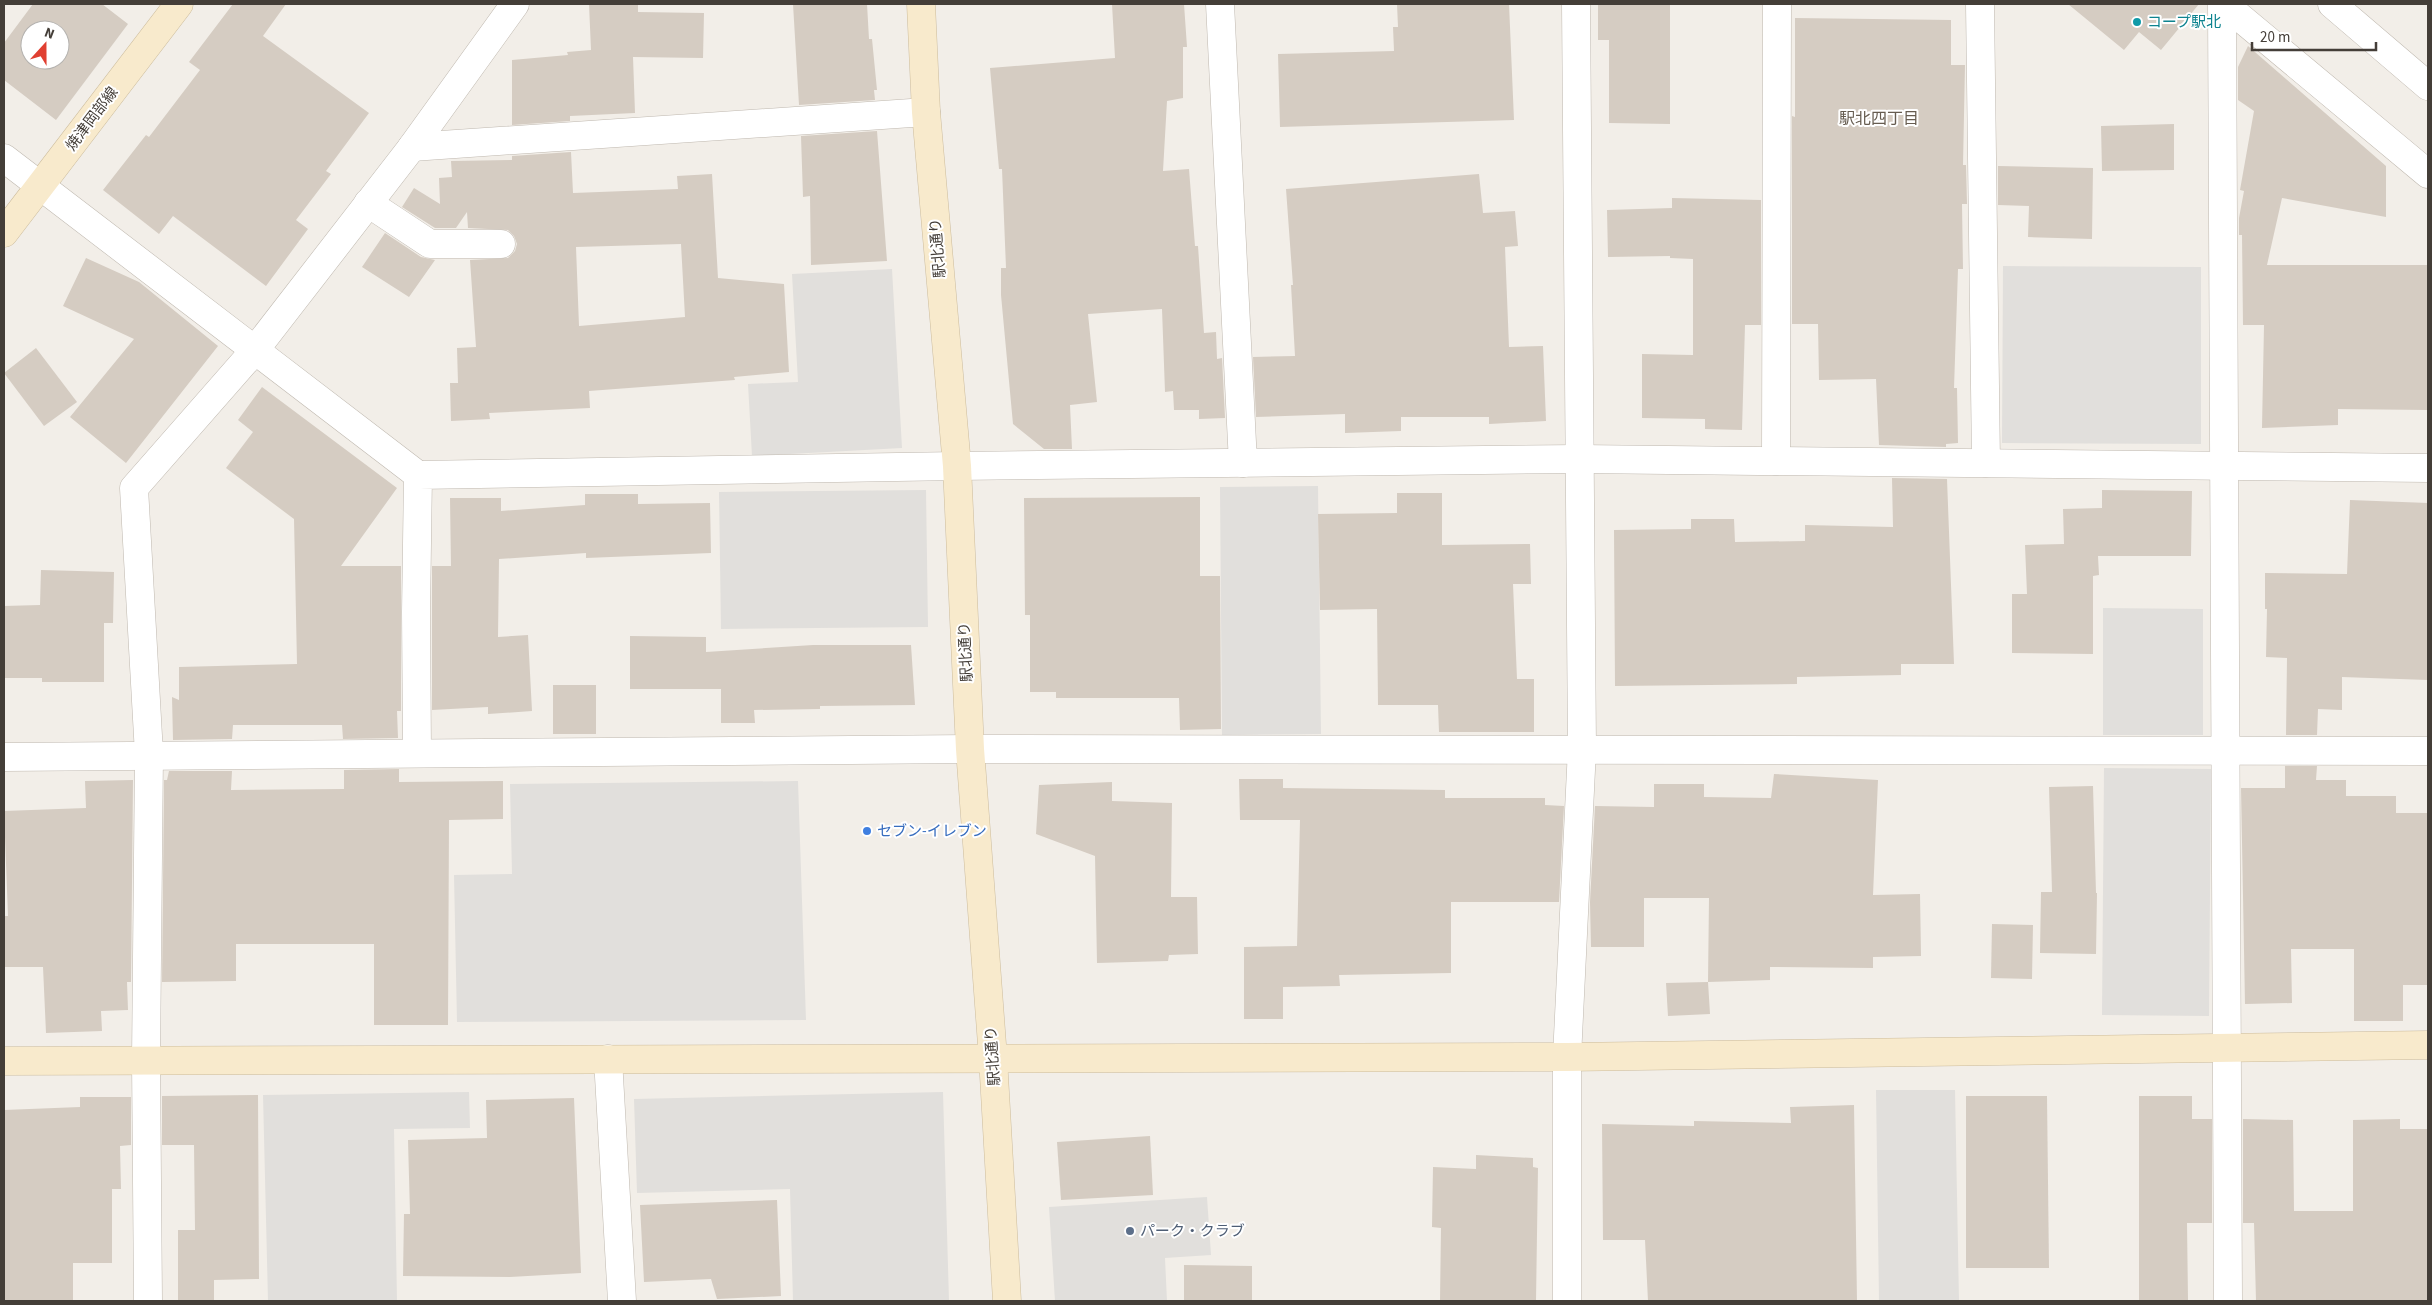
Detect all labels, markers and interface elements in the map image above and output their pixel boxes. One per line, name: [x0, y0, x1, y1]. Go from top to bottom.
place label: コープ駅北: [2147, 12, 2221, 33]
marker: コープ駅北: [2131, 16, 2143, 28]
north arrow: [20, 20, 70, 70]
scale bar: [2252, 20, 2376, 52]
text: N: [41, 23, 57, 45]
text: 20 m: [2260, 27, 2290, 48]
street label: 焼津岡部線: [61, 83, 123, 155]
district label: 駅北四丁目: [1839, 108, 1919, 130]
street label: 駅北通り: [925, 217, 951, 279]
street label: 駅北通り: [954, 621, 978, 683]
place label: セブン-イレブン: [877, 821, 987, 842]
marker: セブン-イレブン: [861, 825, 873, 837]
street label: 駅北通り: [980, 1025, 1006, 1087]
place label: パーク・クラブ: [1140, 1221, 1245, 1242]
marker: パーク・クラブ: [1124, 1225, 1136, 1237]

